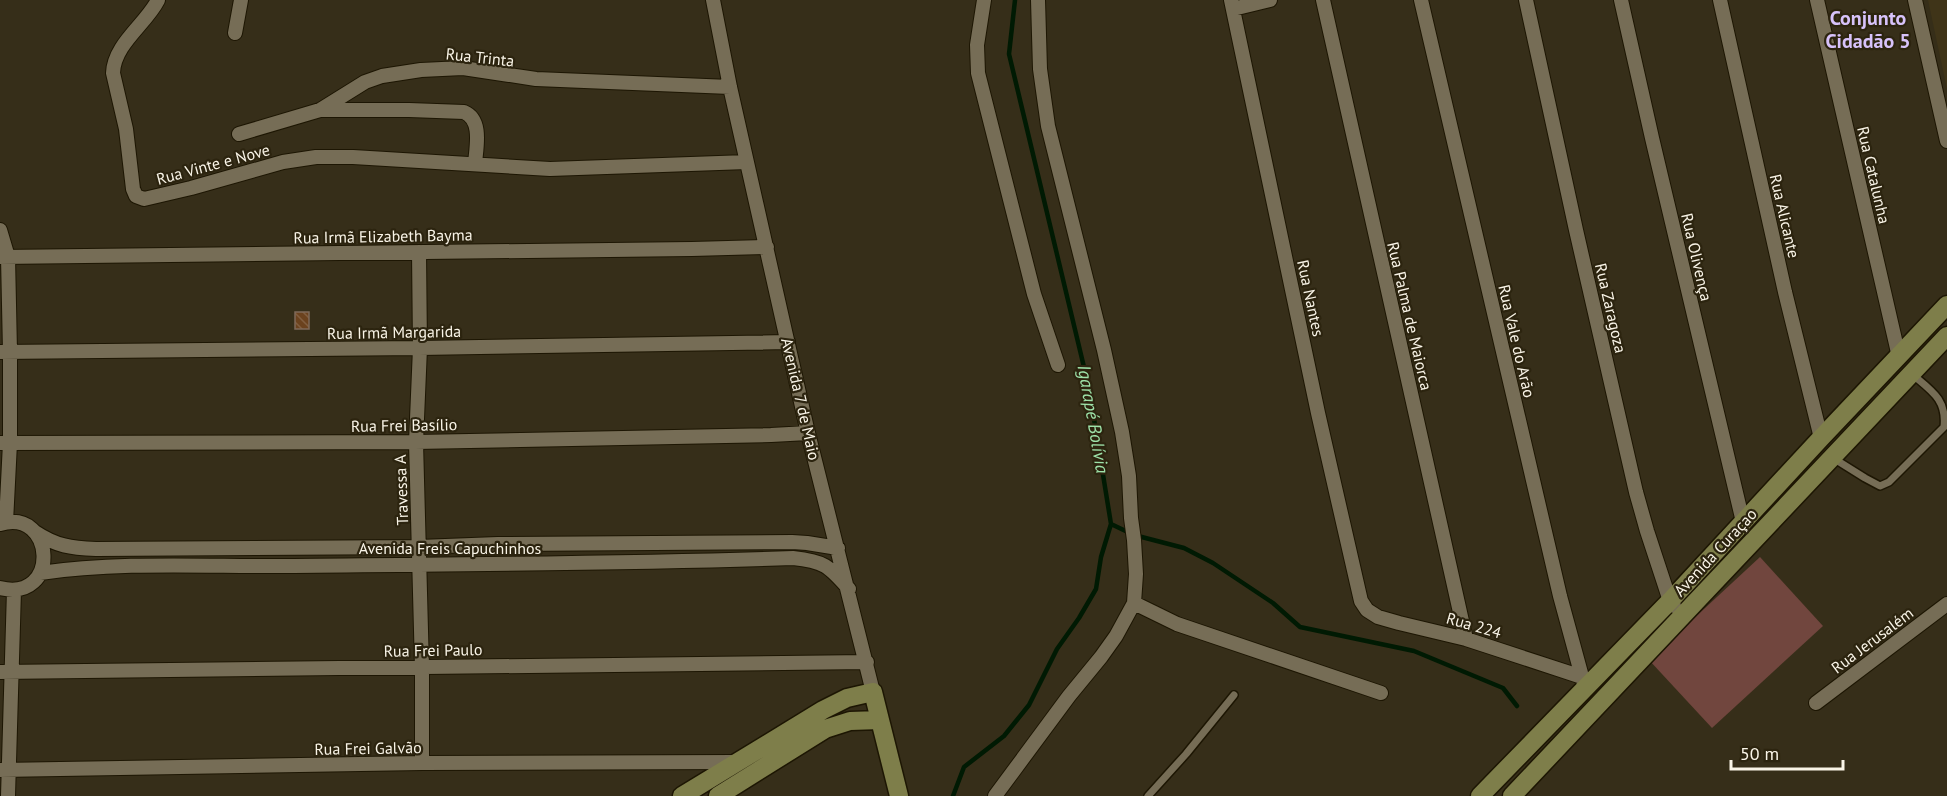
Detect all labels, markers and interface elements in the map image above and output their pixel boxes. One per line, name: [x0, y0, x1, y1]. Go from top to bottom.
district label: Conjunto Cidadão 5: [1825, 5, 1911, 54]
street label: Rua Trinta: [445, 43, 515, 71]
street label: Rua Catalunha: [1853, 124, 1895, 226]
street label: Rua Vinte e Nove: [154, 139, 272, 189]
street label: Rua Alicante: [1766, 172, 1804, 260]
street label: Rua Olivença: [1677, 211, 1717, 303]
street label: Rua Irmã Elizabeth Bayma: [293, 224, 473, 248]
street label: Rua Palma de Maiorca: [1383, 240, 1437, 392]
street label: Rua Nantes: [1293, 258, 1329, 338]
street label: Rua Zaragoza: [1591, 261, 1631, 355]
street label: Rua Vale do Arão: [1494, 283, 1540, 399]
street label: Rua Irmã Margarida: [327, 321, 461, 343]
street label: Avenida 7 de Maio: [777, 336, 825, 462]
water label: Igarapé Bolívia: [1073, 363, 1114, 475]
street label: Rua Frei Basílio: [351, 414, 457, 436]
street label: Travessa A: [390, 454, 412, 526]
street label: Avenida Curaçao: [1669, 504, 1761, 600]
street label: Avenida Freis Capuchinhos: [359, 538, 542, 558]
street label: Rua Jerusalém: [1827, 603, 1917, 677]
street label: Rua 224: [1444, 608, 1504, 642]
street label: Rua Frei Paulo: [383, 639, 483, 661]
scale bar: [1731, 733, 1844, 771]
street label: Rua Frei Galvão: [314, 737, 422, 759]
text: 50 m: [1740, 742, 1779, 765]

